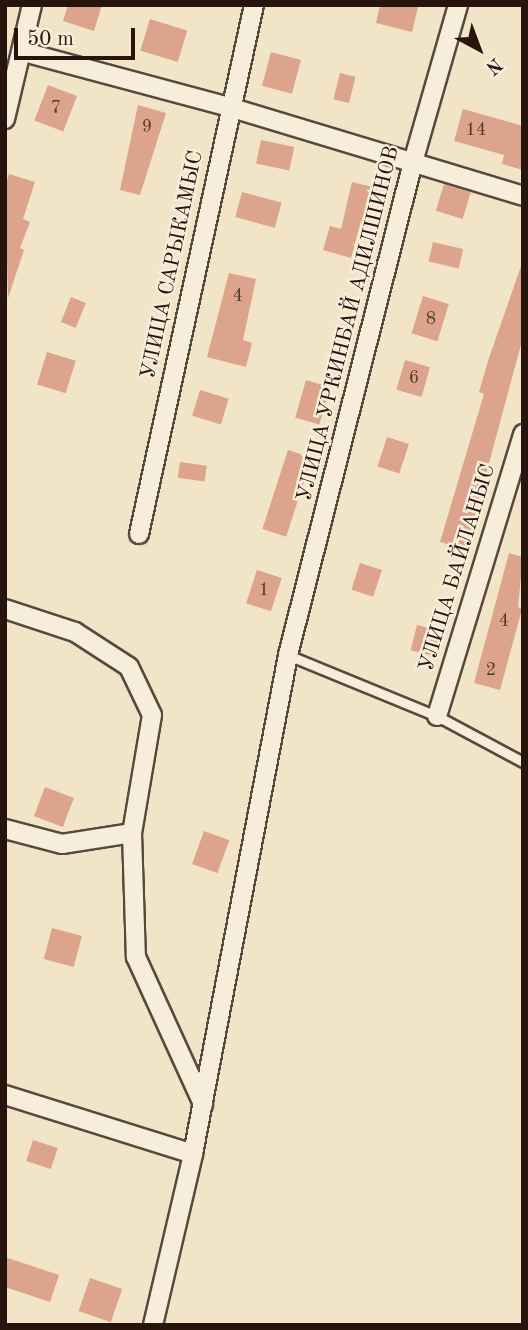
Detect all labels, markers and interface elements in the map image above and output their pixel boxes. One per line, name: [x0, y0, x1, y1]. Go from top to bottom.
scale bar: [18, 14, 138, 58]
north arrow: [444, 14, 514, 84]
text: 50 m: [27, 29, 74, 50]
text: N: [481, 53, 505, 77]
house number: 7: [51, 97, 61, 119]
house number: 9: [142, 116, 152, 138]
house number: 14: [466, 119, 486, 141]
street label: УЛИЦА УРКИНБАЙ АДИЛШИНОВ: [293, 144, 405, 504]
street label: УЛИЦА САРЫКАМЫС: [136, 148, 210, 382]
house number: 4: [233, 285, 243, 307]
house number: 8: [426, 308, 436, 330]
house number: 6: [409, 367, 419, 389]
street label: УЛИЦА БАЙЛАНЫС: [414, 461, 502, 675]
house number: 1: [259, 579, 269, 601]
house number: 4: [499, 610, 509, 632]
house number: 2: [486, 659, 496, 681]

